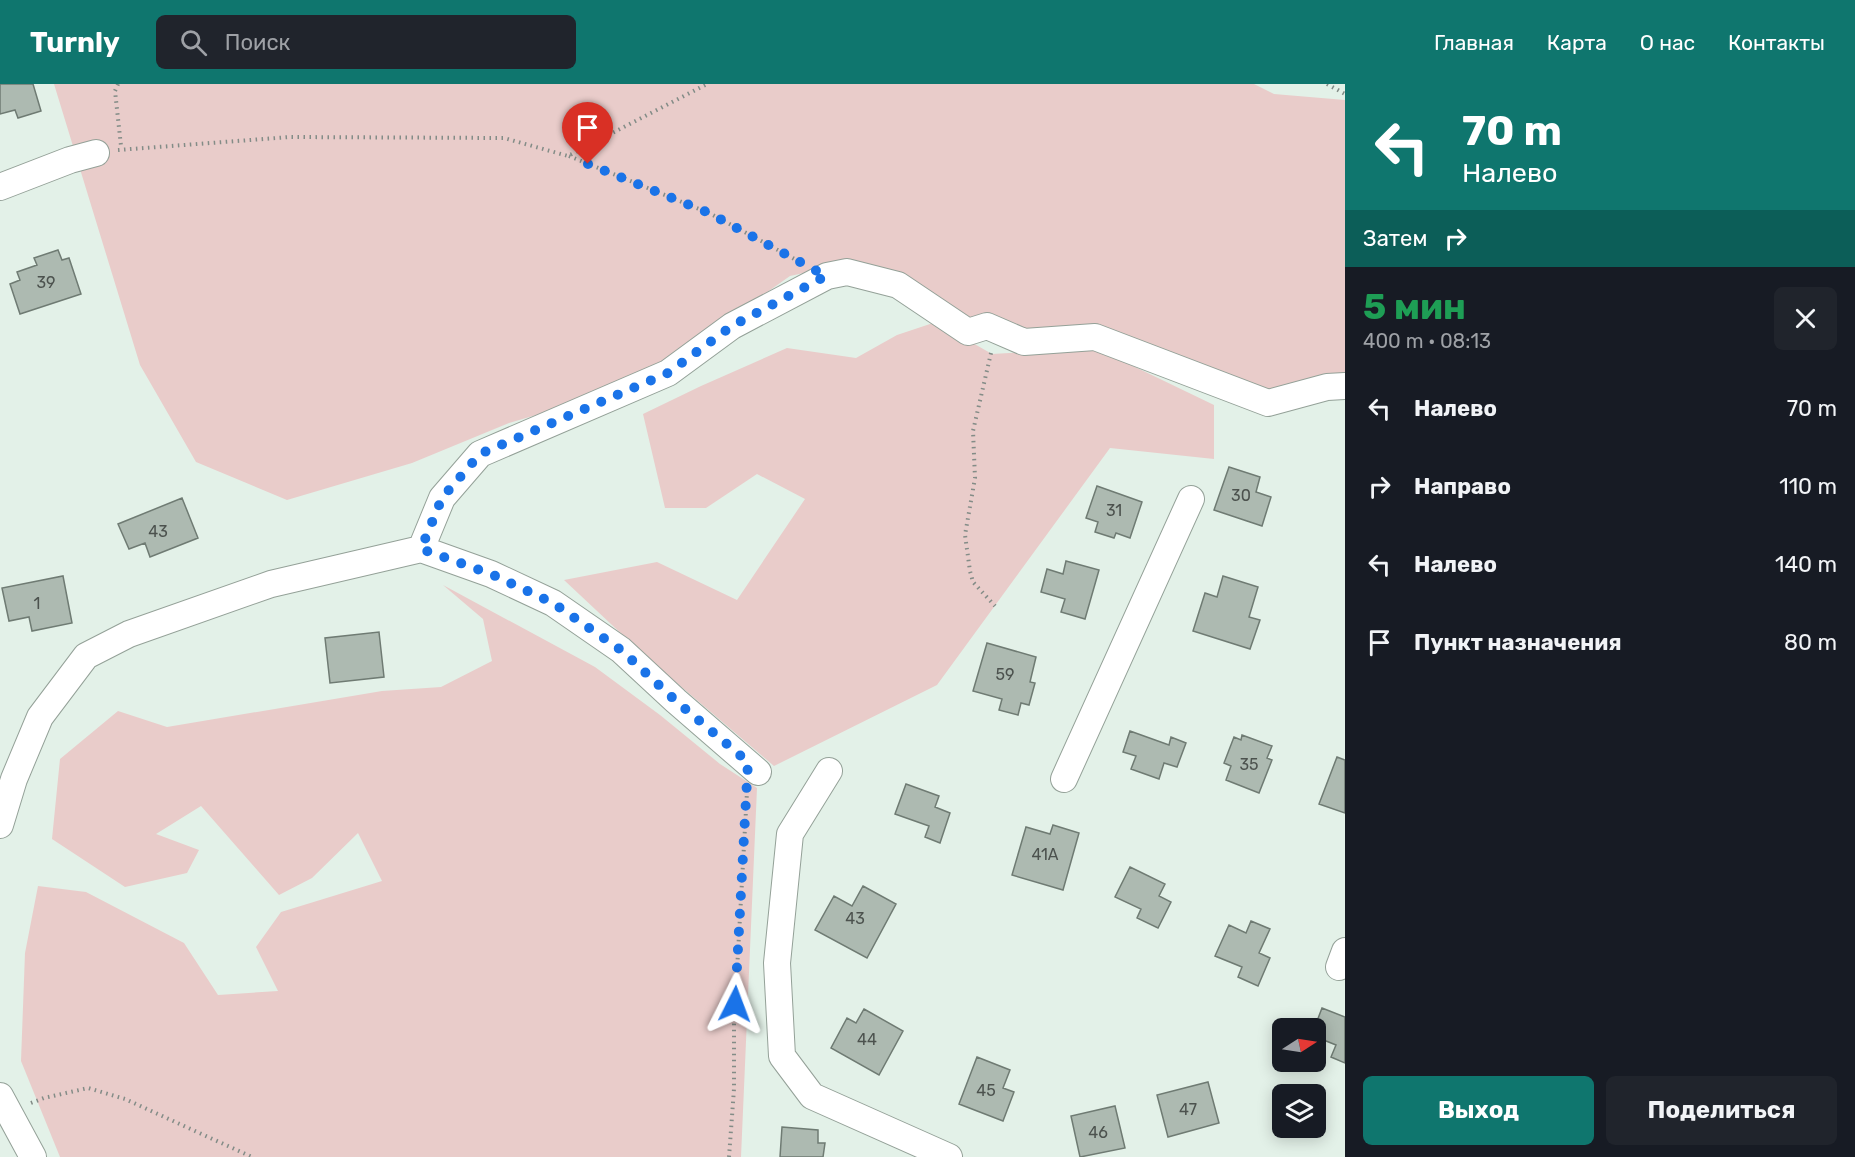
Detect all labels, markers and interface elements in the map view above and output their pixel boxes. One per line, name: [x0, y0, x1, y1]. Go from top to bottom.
search box: [156, 15, 576, 69]
text: Turnly: [30, 26, 120, 59]
icon: search: [177, 26, 210, 59]
text: Поиск: [225, 29, 290, 56]
text: Главная: [1434, 30, 1514, 55]
text: Карта: [1547, 30, 1607, 55]
text: О нас: [1640, 30, 1695, 55]
text: Контакты: [1728, 30, 1825, 55]
pin: [562, 102, 613, 164]
text: 70 m: [1462, 106, 1562, 156]
icon: left: [1363, 108, 1441, 186]
icon: arrive: [571, 111, 604, 144]
text: Налево: [1462, 157, 1558, 189]
icon: right: [1439, 222, 1472, 255]
text: Затем: [1363, 225, 1427, 252]
house number: 39: [36, 273, 56, 292]
text: 5 мин: [1363, 285, 1466, 328]
button: close: [1774, 287, 1837, 350]
text: 400 m · 08:13: [1363, 329, 1491, 353]
icon: left: [1363, 392, 1396, 425]
text: Налево: [1414, 395, 1497, 422]
text: 70 m: [1787, 395, 1837, 422]
icon: right: [1363, 470, 1396, 503]
text: Направо: [1414, 473, 1511, 500]
text: 110 m: [1779, 473, 1837, 500]
house number: 30: [1231, 486, 1251, 505]
house number: 31: [1106, 501, 1122, 520]
house number: 43: [148, 522, 168, 541]
icon: left: [1363, 548, 1396, 581]
text: Налево: [1414, 551, 1497, 578]
text: 140 m: [1775, 551, 1837, 578]
house number: 1: [34, 594, 40, 613]
icon: arrive: [1363, 626, 1396, 659]
text: Пункт назначения: [1414, 629, 1622, 656]
text: 80 m: [1784, 629, 1837, 656]
house number: 59: [996, 665, 1015, 684]
house number: 35: [1239, 755, 1259, 774]
house number: 41А: [1031, 845, 1059, 864]
house number: 43: [845, 909, 865, 928]
position arrow: [703, 972, 767, 1036]
north arrow: [1272, 1018, 1326, 1072]
map controls: [1272, 1018, 1326, 1138]
house number: 44: [857, 1030, 877, 1049]
button: Выход: [1363, 1076, 1594, 1145]
button: Поделиться: [1606, 1076, 1837, 1145]
house number: 45: [976, 1081, 996, 1100]
button: layers: [1272, 1084, 1326, 1138]
house number: 47: [1179, 1100, 1197, 1119]
house number: 46: [1088, 1123, 1108, 1142]

